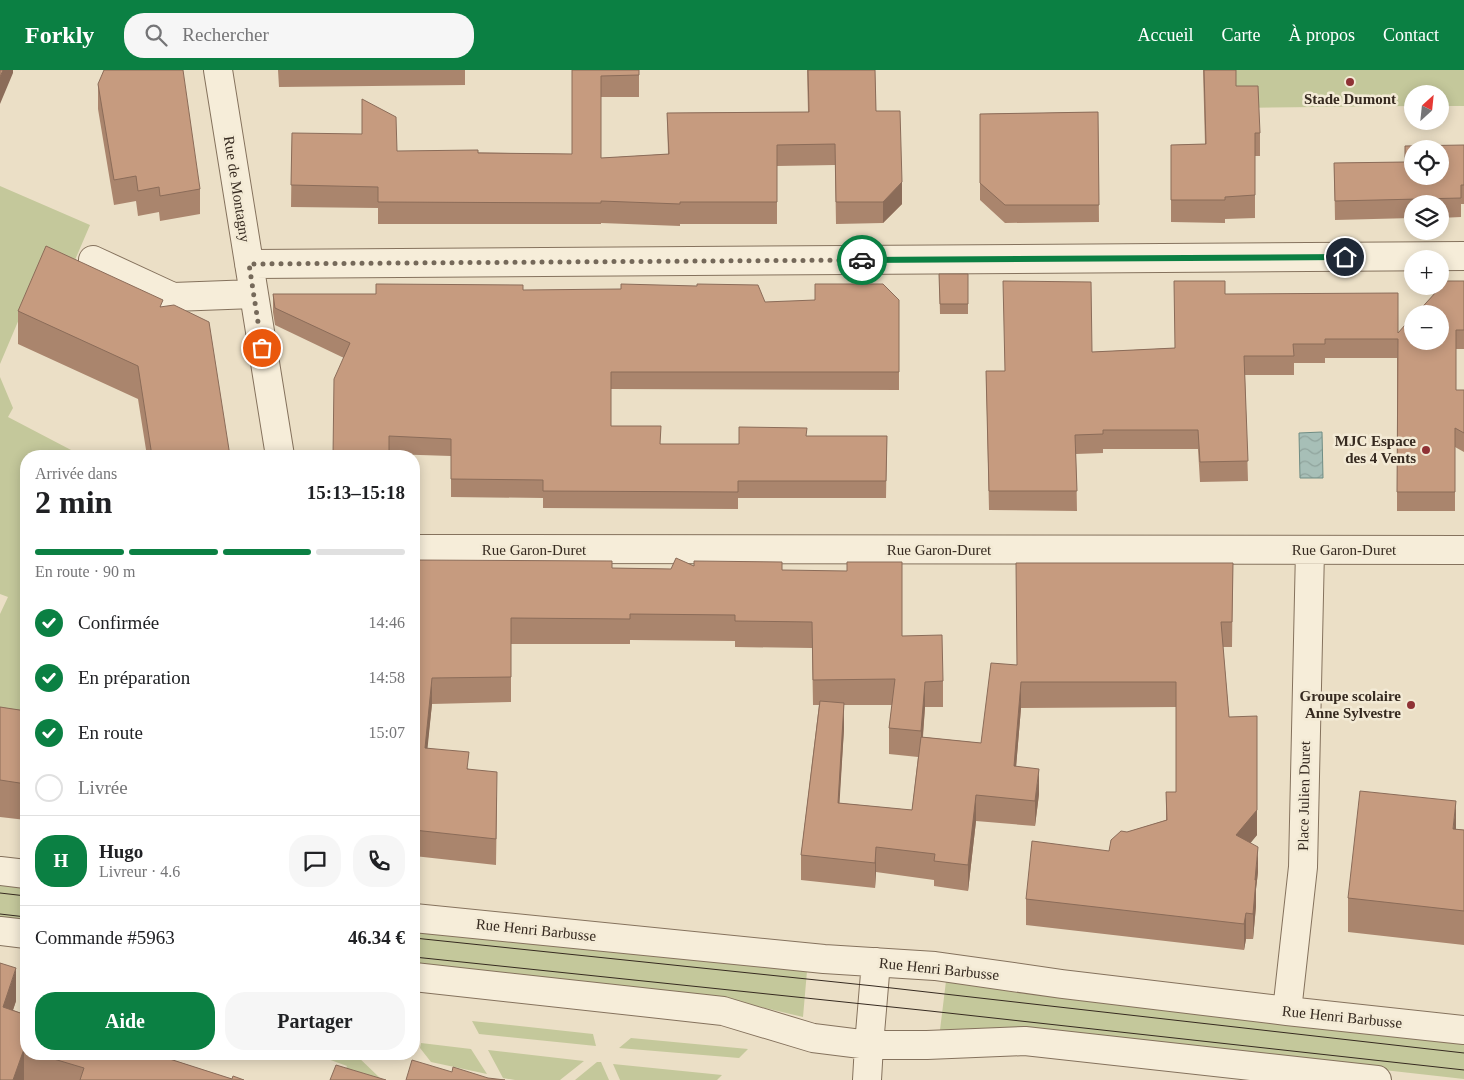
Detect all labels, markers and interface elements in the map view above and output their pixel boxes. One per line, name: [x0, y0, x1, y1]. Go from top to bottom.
search box: [124, 13, 474, 58]
icon: search: [142, 21, 170, 49]
text: Forkly: [25, 22, 94, 48]
text: Rechercher: [182, 24, 269, 45]
text: Accueil: [1138, 25, 1194, 45]
text: Carte: [1222, 25, 1261, 45]
text: À propos: [1289, 25, 1355, 45]
text: Contact: [1383, 25, 1439, 45]
marker: Stade Dumont: [1344, 76, 1356, 88]
north arrow: [1404, 85, 1449, 130]
map controls: [1404, 85, 1449, 350]
place label: Stade Dumont: [1304, 91, 1396, 107]
street label: Rue de Montagny: [221, 135, 253, 244]
button: locate: [1404, 140, 1449, 185]
button: layers: [1404, 195, 1449, 240]
courier: [837, 235, 887, 285]
pin: [1324, 236, 1366, 278]
icon: home: [1331, 243, 1359, 271]
icon: car: [848, 246, 876, 274]
button: +: [1404, 250, 1449, 295]
button: −: [1404, 305, 1449, 350]
pin: [241, 327, 283, 369]
icon: bag: [248, 334, 276, 362]
place label: MJC Espace des 4 Vents: [1335, 433, 1416, 466]
marker: MJC Espace des 4 Vents: [1420, 444, 1432, 456]
text: Arrivée dans: [35, 465, 117, 482]
text: 15:13–15:18: [307, 482, 405, 503]
text: 2 min: [35, 484, 112, 520]
street label: Rue Garon-Duret: [482, 542, 587, 558]
street label: Rue Garon-Duret: [887, 542, 992, 558]
street label: Rue Garon-Duret: [1292, 542, 1397, 558]
text: En route · 90 m: [35, 563, 135, 580]
icon: check: [35, 609, 63, 637]
text: Confirmée: [78, 612, 159, 633]
text: 14:46: [369, 614, 405, 631]
icon: check: [35, 664, 63, 692]
text: En préparation: [78, 667, 190, 688]
text: 14:58: [369, 669, 405, 686]
place label: Groupe scolaire Anne Sylvestre: [1299, 688, 1401, 721]
marker: Groupe scolaire Anne Sylvestre: [1405, 699, 1417, 711]
icon: check: [35, 719, 63, 747]
text: En route: [78, 722, 143, 743]
text: 15:07: [369, 724, 405, 741]
street label: Place Julien Duret: [1295, 740, 1313, 851]
text: Livrée: [78, 777, 128, 798]
button: chat: [289, 835, 341, 887]
button: phone: [353, 835, 405, 887]
text: Hugo: [99, 841, 143, 862]
text: H: [54, 850, 68, 871]
text: Livreur · 4.6: [99, 863, 180, 880]
street label: Rue Henri Barbusse: [475, 916, 597, 944]
text: Commande #5963: [35, 927, 175, 948]
text: 46.34 €: [348, 927, 405, 948]
street label: Rue Henri Barbusse: [878, 955, 1000, 983]
button: Aide: [35, 992, 215, 1050]
button: Partager: [225, 992, 405, 1050]
street label: Rue Henri Barbusse: [1281, 1003, 1403, 1031]

